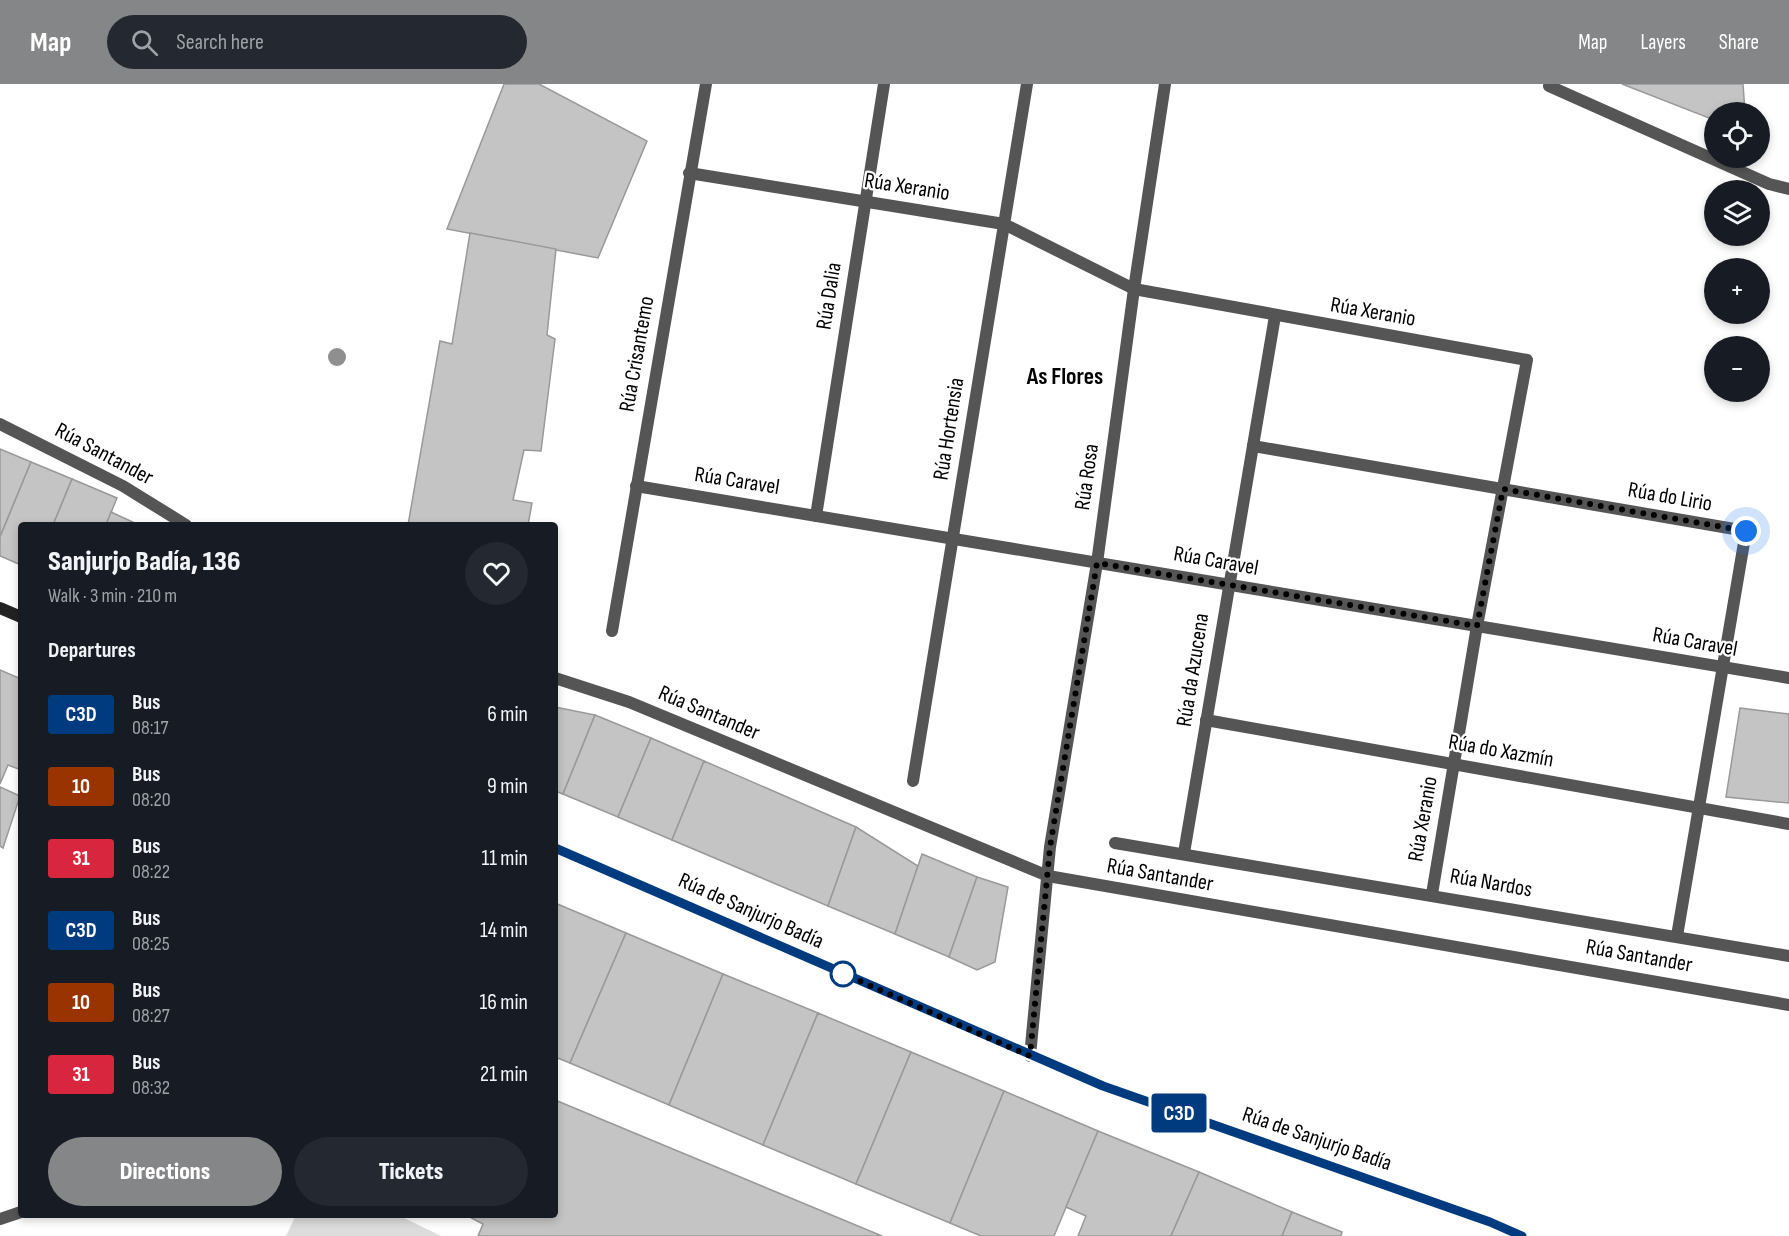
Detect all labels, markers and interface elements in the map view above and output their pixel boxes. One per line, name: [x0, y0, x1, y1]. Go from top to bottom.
search box: [107, 15, 527, 69]
text: Map: [30, 26, 71, 59]
icon: search: [128, 26, 161, 59]
text: Search here: [176, 29, 264, 56]
text: Map: [1578, 30, 1607, 55]
text: Layers: [1640, 30, 1686, 55]
text: Share: [1719, 30, 1759, 55]
map controls: [1704, 102, 1770, 402]
button: locate: [1704, 102, 1770, 168]
street label: Rúa Xeranio: [862, 167, 952, 207]
button: layers: [1704, 180, 1770, 246]
button: +: [1704, 258, 1770, 324]
street label: Rúa Dalia: [810, 261, 848, 331]
street label: Rúa Xeranio: [1328, 291, 1418, 333]
street label: Rúa Crisantemo: [614, 294, 660, 414]
button: −: [1704, 336, 1770, 402]
district label: As Flores: [1026, 362, 1103, 391]
street label: Rúa Hortensia: [928, 376, 970, 482]
street label: Rúa Santander: [50, 417, 158, 491]
street label: Rúa Rosa: [1069, 442, 1105, 512]
street label: Rúa Caravel: [693, 461, 781, 501]
street label: Rúa do Lirio: [1626, 476, 1714, 518]
your location: [1731, 516, 1761, 546]
street label: Rúa Caravel: [1171, 540, 1261, 582]
button: heart: [465, 542, 528, 605]
text: Sanjurjo Badía, 136: [48, 545, 241, 578]
text: Walk · 3 min · 210 m: [48, 584, 177, 608]
street label: Rúa da Azucena: [1171, 611, 1215, 729]
street label: Rúa Caravel: [1650, 621, 1740, 663]
text: Departures: [48, 637, 136, 664]
street label: Rúa Santander: [654, 680, 764, 746]
text: Bus: [132, 689, 161, 716]
text: 6 min: [487, 701, 528, 728]
text: C3D: [65, 702, 97, 727]
text: 08:17: [132, 716, 168, 740]
street label: Rúa do Xazmín: [1446, 728, 1556, 774]
text: Bus: [132, 761, 161, 788]
text: 9 min: [487, 773, 528, 800]
text: 10: [72, 774, 90, 799]
street label: Rúa Xeranio: [1402, 774, 1444, 864]
text: 08:20: [132, 788, 171, 812]
text: Bus: [132, 833, 161, 860]
text: 11 min: [481, 845, 528, 872]
text: 31: [72, 846, 90, 871]
street label: Rúa Santander: [1105, 852, 1215, 898]
text: 08:22: [132, 860, 170, 884]
street label: Rúa Nardos: [1448, 862, 1534, 904]
street label: Rúa de Sanjurjo Badía: [674, 867, 828, 955]
text: Bus: [132, 905, 161, 932]
text: 14 min: [480, 917, 528, 944]
text: C3D: [65, 918, 97, 943]
text: 08:25: [132, 932, 170, 956]
street label: Rúa Santander: [1584, 933, 1694, 979]
unlabelled marker: [830, 961, 856, 987]
text: Bus: [132, 977, 161, 1004]
text: 16 min: [480, 989, 528, 1016]
text: 10: [72, 990, 90, 1015]
text: 08:27: [132, 1004, 170, 1028]
text: Bus: [132, 1049, 161, 1076]
text: 21 min: [480, 1061, 528, 1088]
text: 31: [72, 1062, 90, 1087]
text: 08:32: [132, 1076, 170, 1100]
line badge: C3D: [1144, 1094, 1214, 1132]
text: C3D: [1163, 1101, 1195, 1126]
street label: Rúa de Sanjurjo Badía: [1239, 1101, 1395, 1177]
button: Directions: [48, 1137, 282, 1206]
button: Tickets: [294, 1137, 528, 1206]

